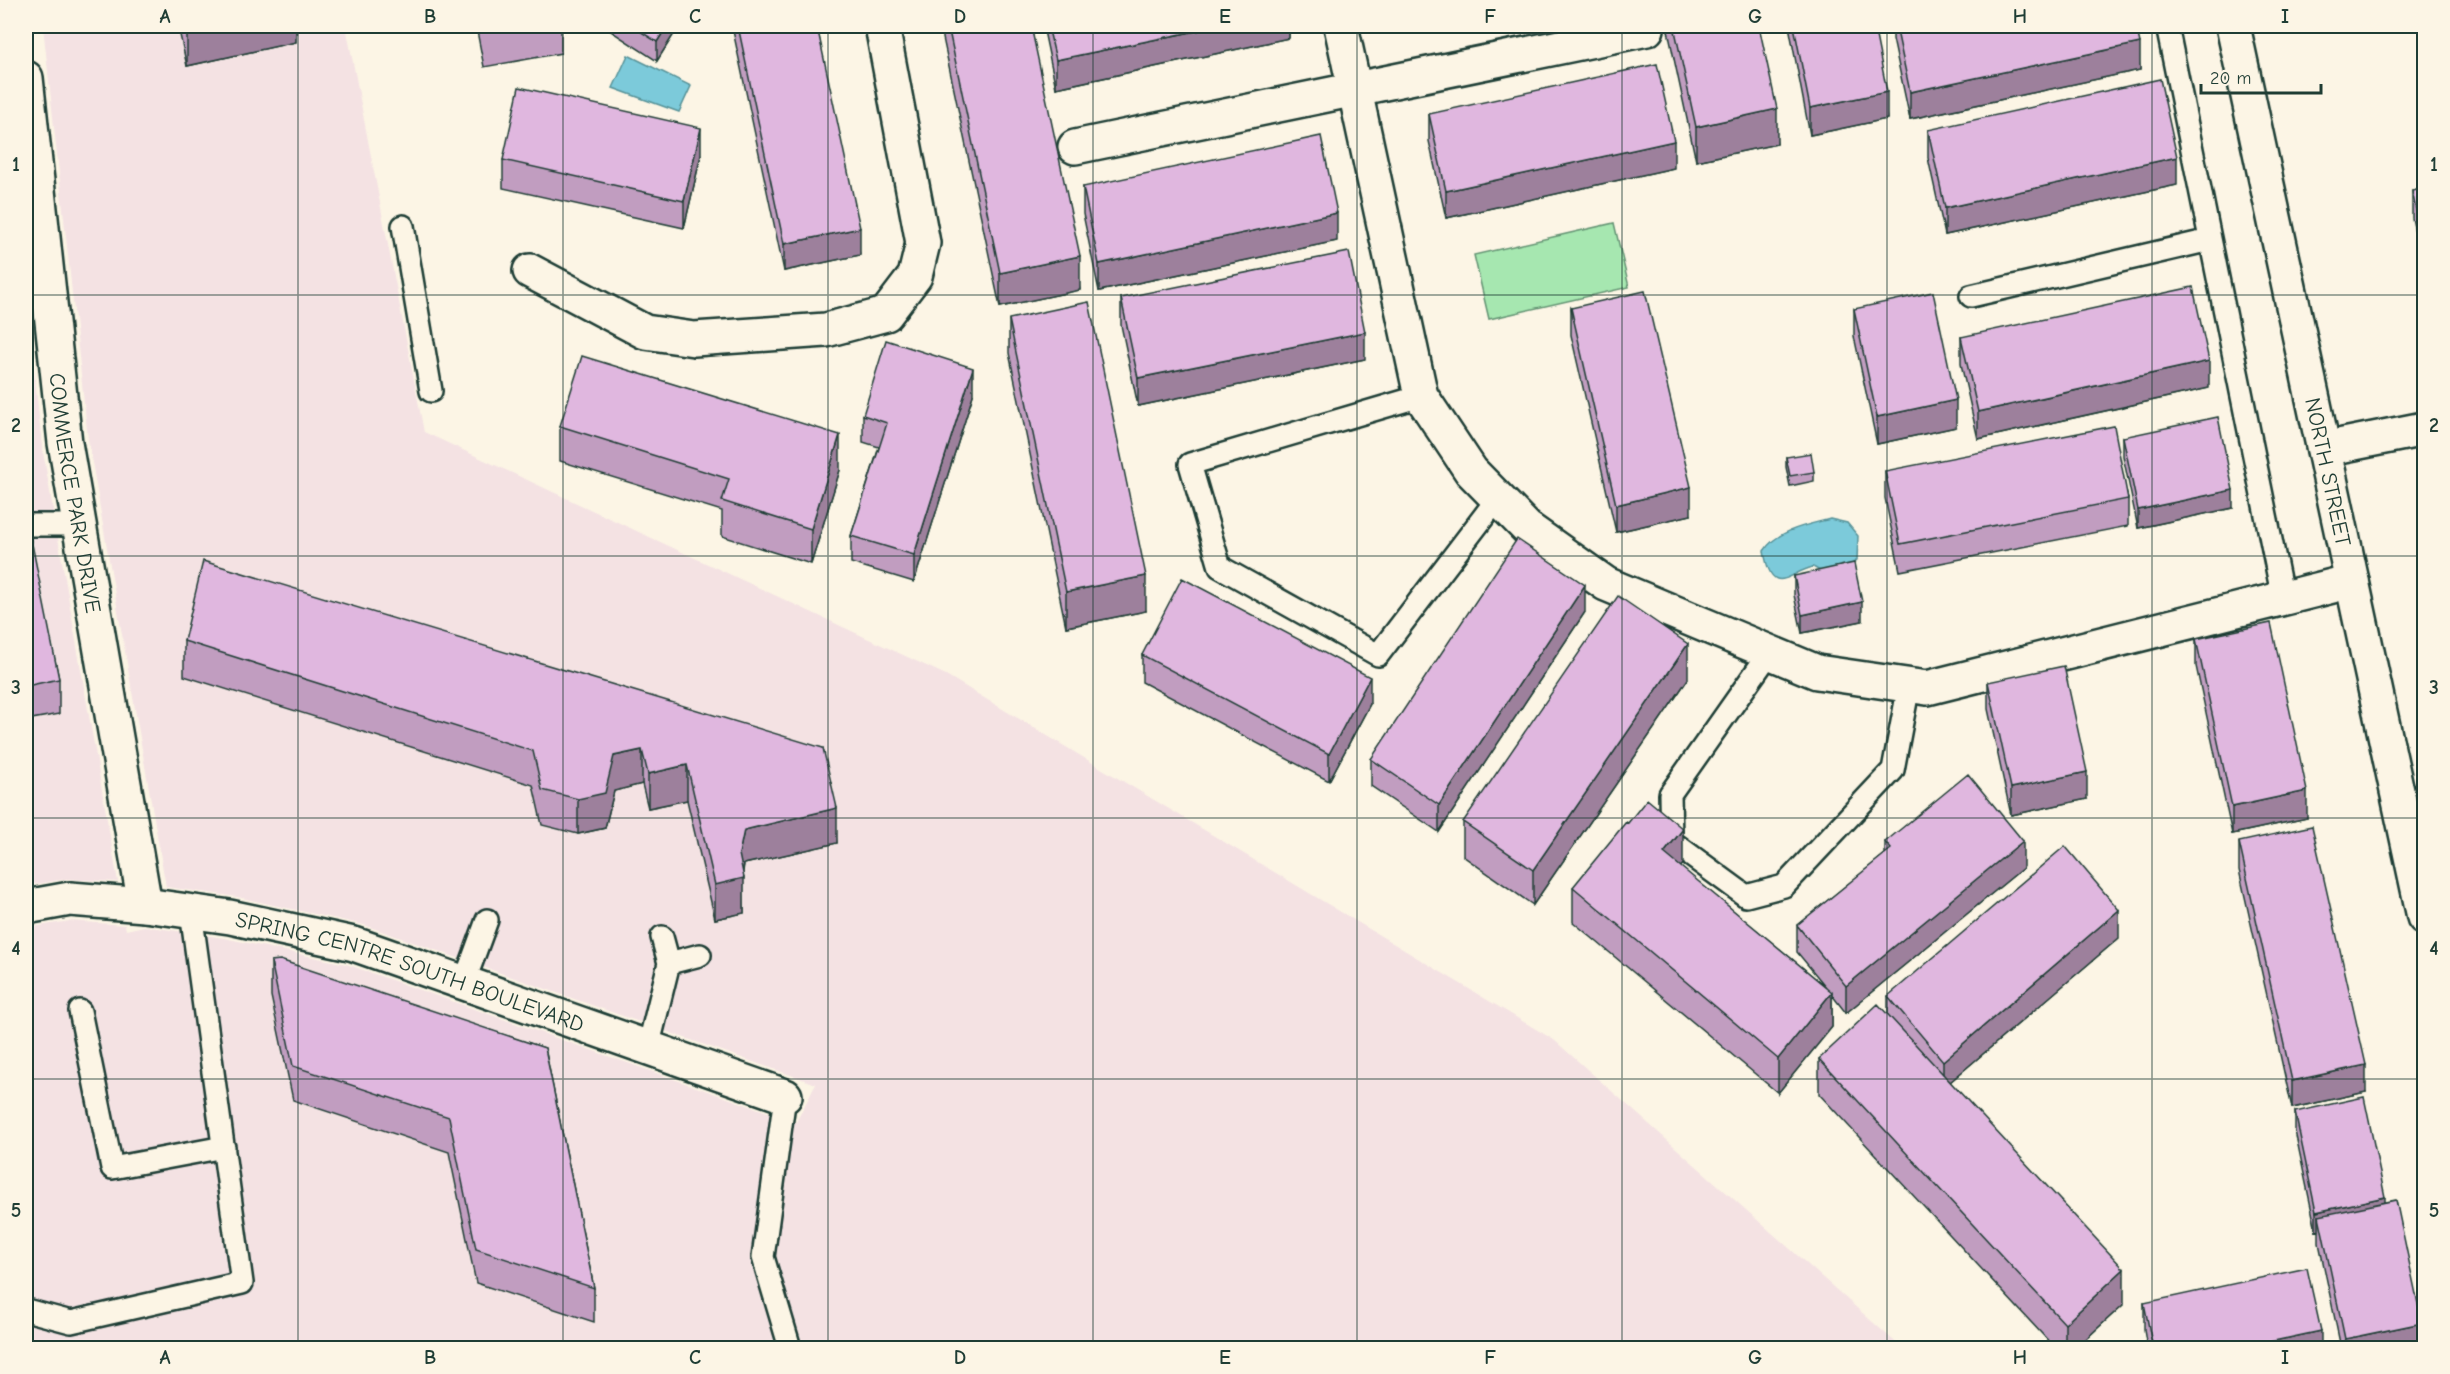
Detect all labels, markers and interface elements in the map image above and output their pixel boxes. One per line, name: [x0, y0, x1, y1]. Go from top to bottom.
text: A: [159, 5, 171, 28]
text: B: [424, 5, 436, 28]
text: C: [689, 5, 701, 28]
text: D: [954, 5, 966, 28]
text: E: [1219, 5, 1231, 28]
text: F: [1484, 5, 1496, 28]
text: G: [1748, 5, 1762, 28]
text: H: [2013, 5, 2027, 28]
text: I: [2281, 5, 2289, 28]
scale bar: [2201, 57, 2321, 95]
text: 20 m: [2210, 68, 2251, 89]
text: 1: [12, 153, 20, 176]
text: 1: [2430, 153, 2438, 176]
street label: COMMERCE PARK DRIVE: [44, 372, 106, 615]
street label: NORTH STREET: [2299, 395, 2356, 549]
text: 2: [11, 414, 21, 437]
text: 2: [2429, 414, 2439, 437]
text: 3: [11, 676, 21, 699]
text: 3: [2429, 676, 2439, 699]
street label: SPRING CENTRE SOUTH BOULEVARD: [233, 907, 587, 1038]
text: 4: [11, 937, 21, 960]
text: 4: [2429, 937, 2439, 960]
text: 5: [11, 1199, 21, 1222]
text: 5: [2429, 1199, 2439, 1222]
text: A: [159, 1346, 171, 1369]
text: B: [424, 1346, 436, 1369]
text: C: [689, 1346, 701, 1369]
text: D: [954, 1346, 966, 1369]
text: E: [1219, 1346, 1231, 1369]
text: F: [1484, 1346, 1496, 1369]
text: G: [1748, 1346, 1762, 1369]
text: H: [2013, 1346, 2027, 1369]
text: I: [2281, 1346, 2289, 1369]

